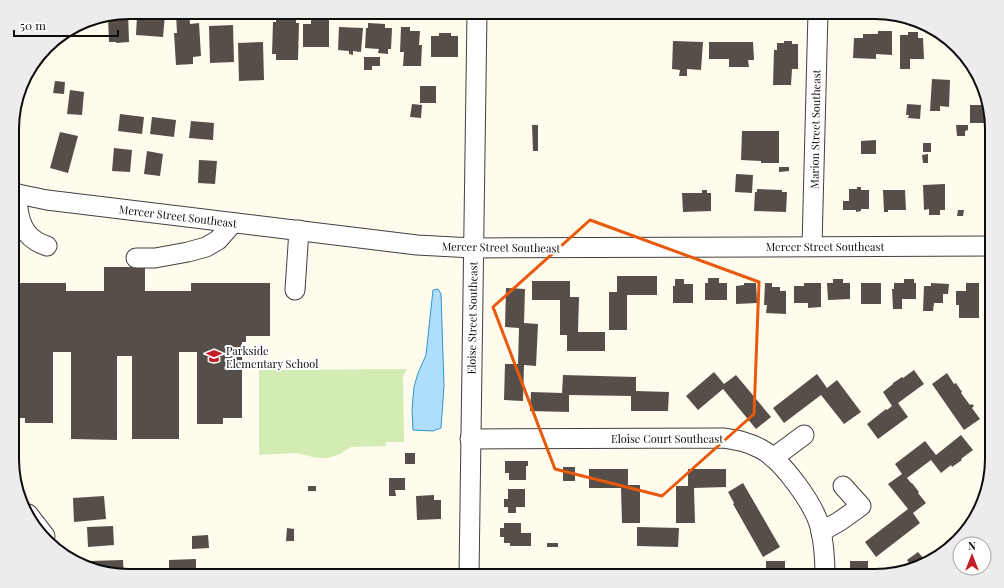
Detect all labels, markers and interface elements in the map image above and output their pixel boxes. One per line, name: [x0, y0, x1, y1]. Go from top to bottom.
scale bar: [14, 12, 118, 38]
text: 50 m: [20, 17, 46, 33]
street label: Marion Street Southeast: [806, 69, 824, 189]
street label: Mercer Street Southeast: [118, 201, 238, 231]
street label: Mercer Street Southeast: [442, 238, 561, 256]
street label: Mercer Street Southeast: [766, 239, 884, 254]
street label: Eloise Street Southeast: [464, 261, 480, 375]
place label: Parkside Elementary School: [226, 343, 318, 371]
school or university icon: Parkside Elementary School: [205, 347, 223, 365]
street label: Eloise Court Southeast: [611, 431, 723, 446]
north arrow: [952, 536, 992, 576]
text: N: [968, 538, 976, 553]

